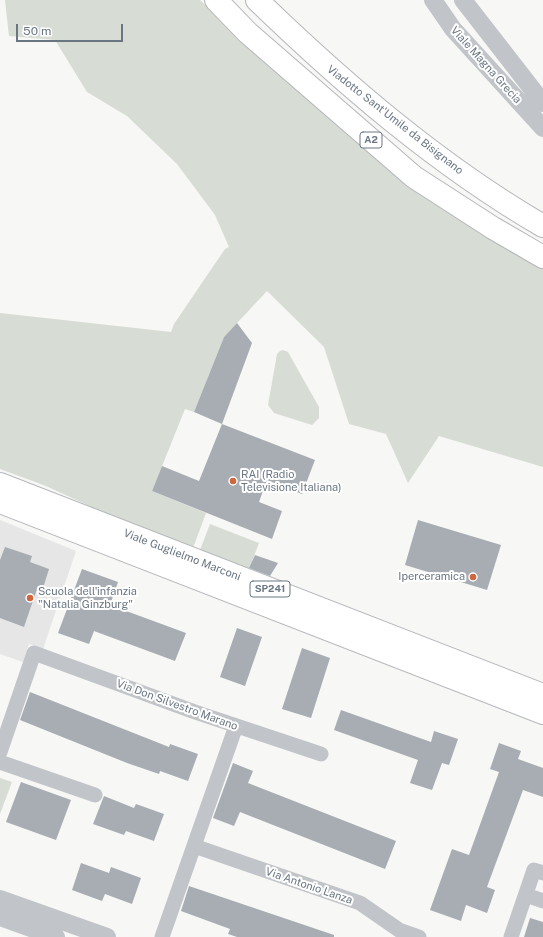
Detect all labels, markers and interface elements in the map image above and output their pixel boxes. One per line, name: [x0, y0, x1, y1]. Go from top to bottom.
scale bar: [18, 16, 125, 42]
text: 50 m: [23, 24, 51, 38]
street label: Viale Magna Grecia: [448, 24, 524, 106]
street label: Viadotto Sant'Umile da Bisignano: [324, 63, 466, 177]
road number: A2: [360, 132, 382, 148]
place label: RAI (Radio Televisione Italiana): [241, 468, 341, 494]
marker: RAI (Radio Televisione Italiana): [228, 476, 238, 486]
street label: Viale Guglielmo Marconi: [121, 527, 243, 583]
place label: Iperceramica: [398, 570, 465, 584]
marker: Iperceramica: [468, 572, 478, 582]
road number: SP241: [250, 581, 290, 597]
place label: Scuola dell'infanzia "Natalia Ginzburg": [38, 585, 137, 611]
marker: Scuola dell'infanzia "Natalia Ginzburg": [25, 593, 35, 603]
street label: Via Don Silvestro Marano: [115, 677, 239, 733]
street label: Via Antonio Lanza: [264, 865, 354, 907]

